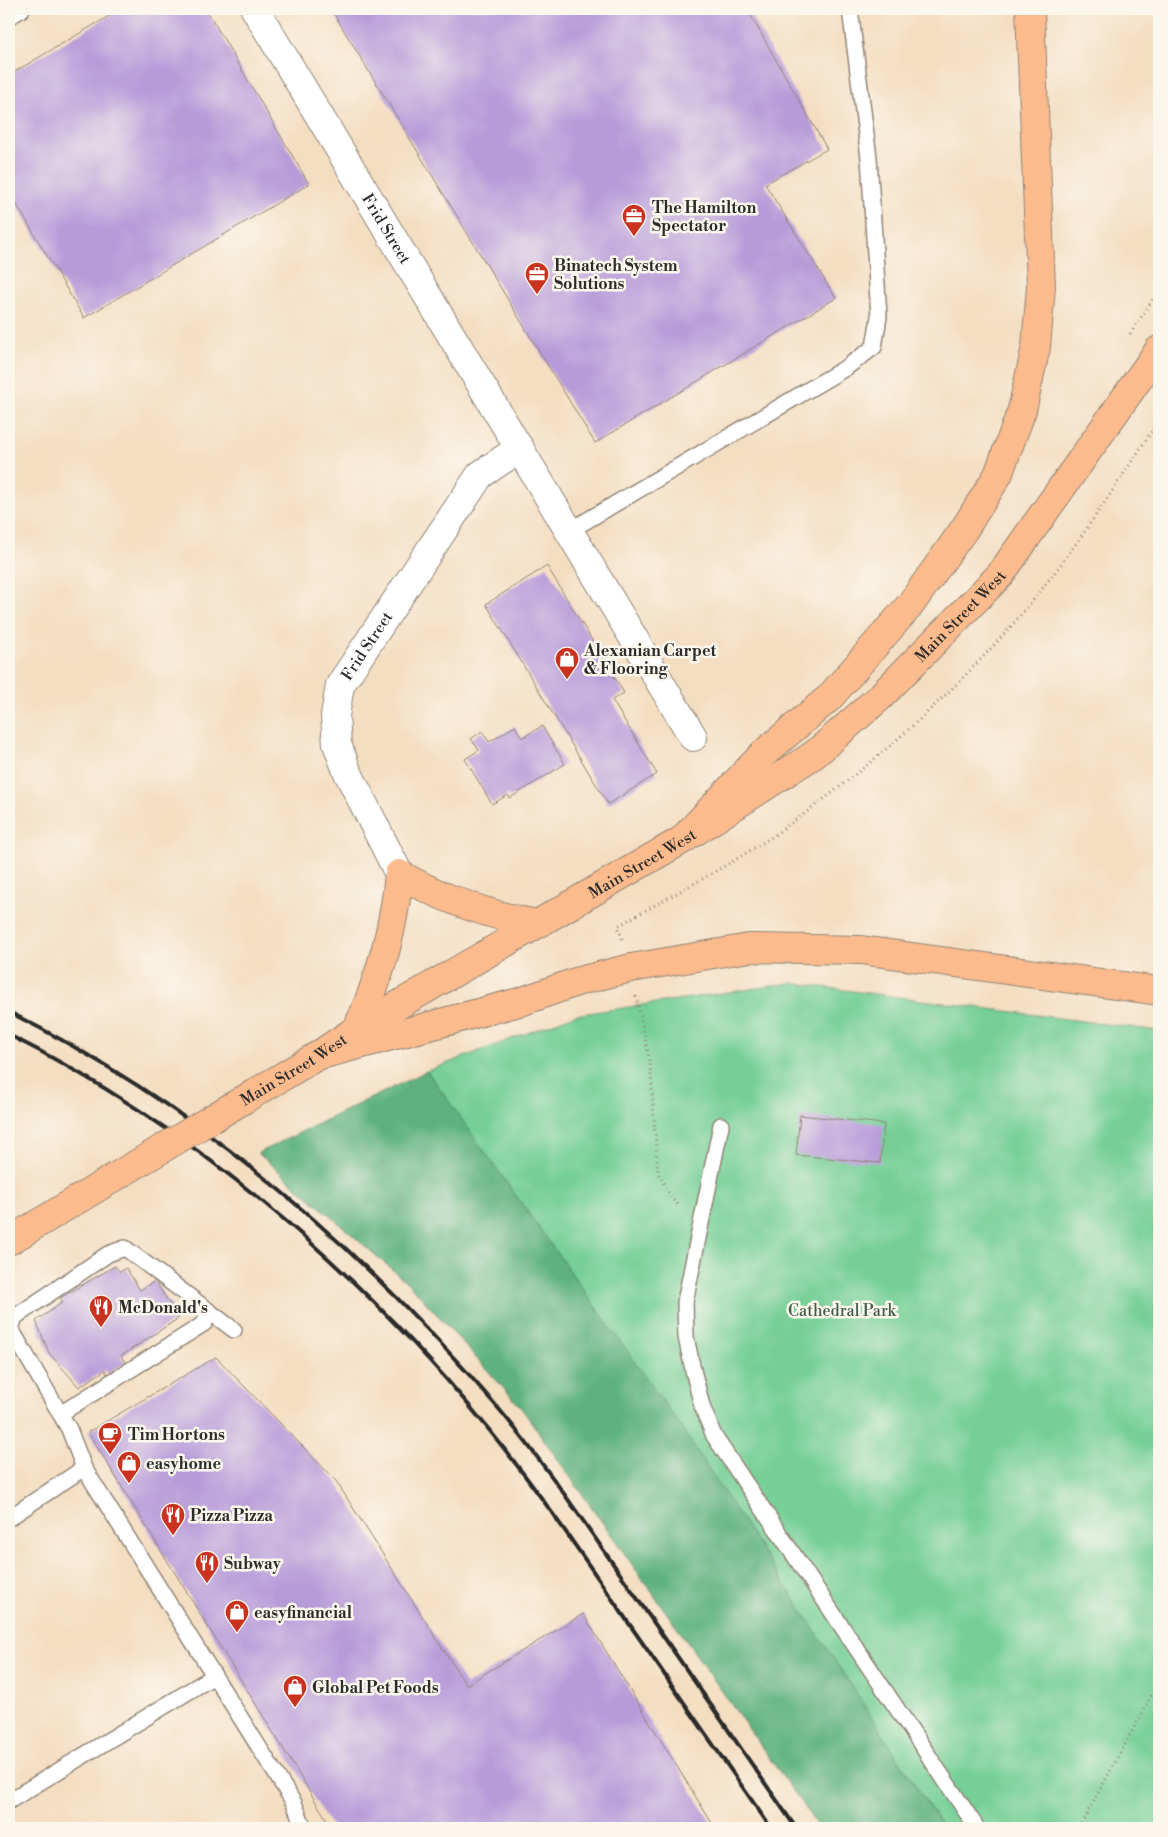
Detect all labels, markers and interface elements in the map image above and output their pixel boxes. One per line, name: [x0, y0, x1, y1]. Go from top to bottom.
street label: Frid Street: [357, 190, 415, 268]
place label: The Hamilton Spectator: [652, 198, 756, 236]
office icon: The Hamilton Spectator: [621, 203, 647, 237]
place label: Binatech System Solutions: [554, 256, 678, 294]
office icon: Binatech System Solutions: [524, 261, 550, 295]
street label: Main Street West: [911, 567, 1011, 667]
street label: Frid Street: [337, 608, 397, 684]
place label: Alexanian Carpet & Flooring: [583, 641, 716, 679]
shop icon: Alexanian Carpet & Flooring: [554, 646, 580, 680]
street label: Main Street West: [585, 824, 700, 903]
street label: Main Street West: [237, 1029, 351, 1110]
restaurant icon: McDonald's: [88, 1294, 114, 1328]
place label: McDonald's: [118, 1298, 208, 1318]
park label: Cathedral Park: [788, 1301, 898, 1321]
cafe icon: Tim Hortons: [97, 1421, 123, 1455]
place label: Tim Hortons: [128, 1425, 225, 1445]
shop icon: easyhome: [116, 1450, 142, 1484]
place label: easyhome: [146, 1454, 221, 1474]
restaurant icon: Pizza Pizza: [160, 1502, 186, 1536]
place label: Pizza Pizza: [190, 1506, 273, 1526]
restaurant icon: Subway: [194, 1550, 220, 1584]
place label: Subway: [224, 1554, 282, 1574]
shop icon: easyfinancial: [224, 1599, 250, 1633]
place label: easyfinancial: [254, 1603, 353, 1623]
shop icon: Global Pet Foods: [282, 1674, 308, 1708]
place label: Global Pet Foods: [312, 1678, 439, 1698]

